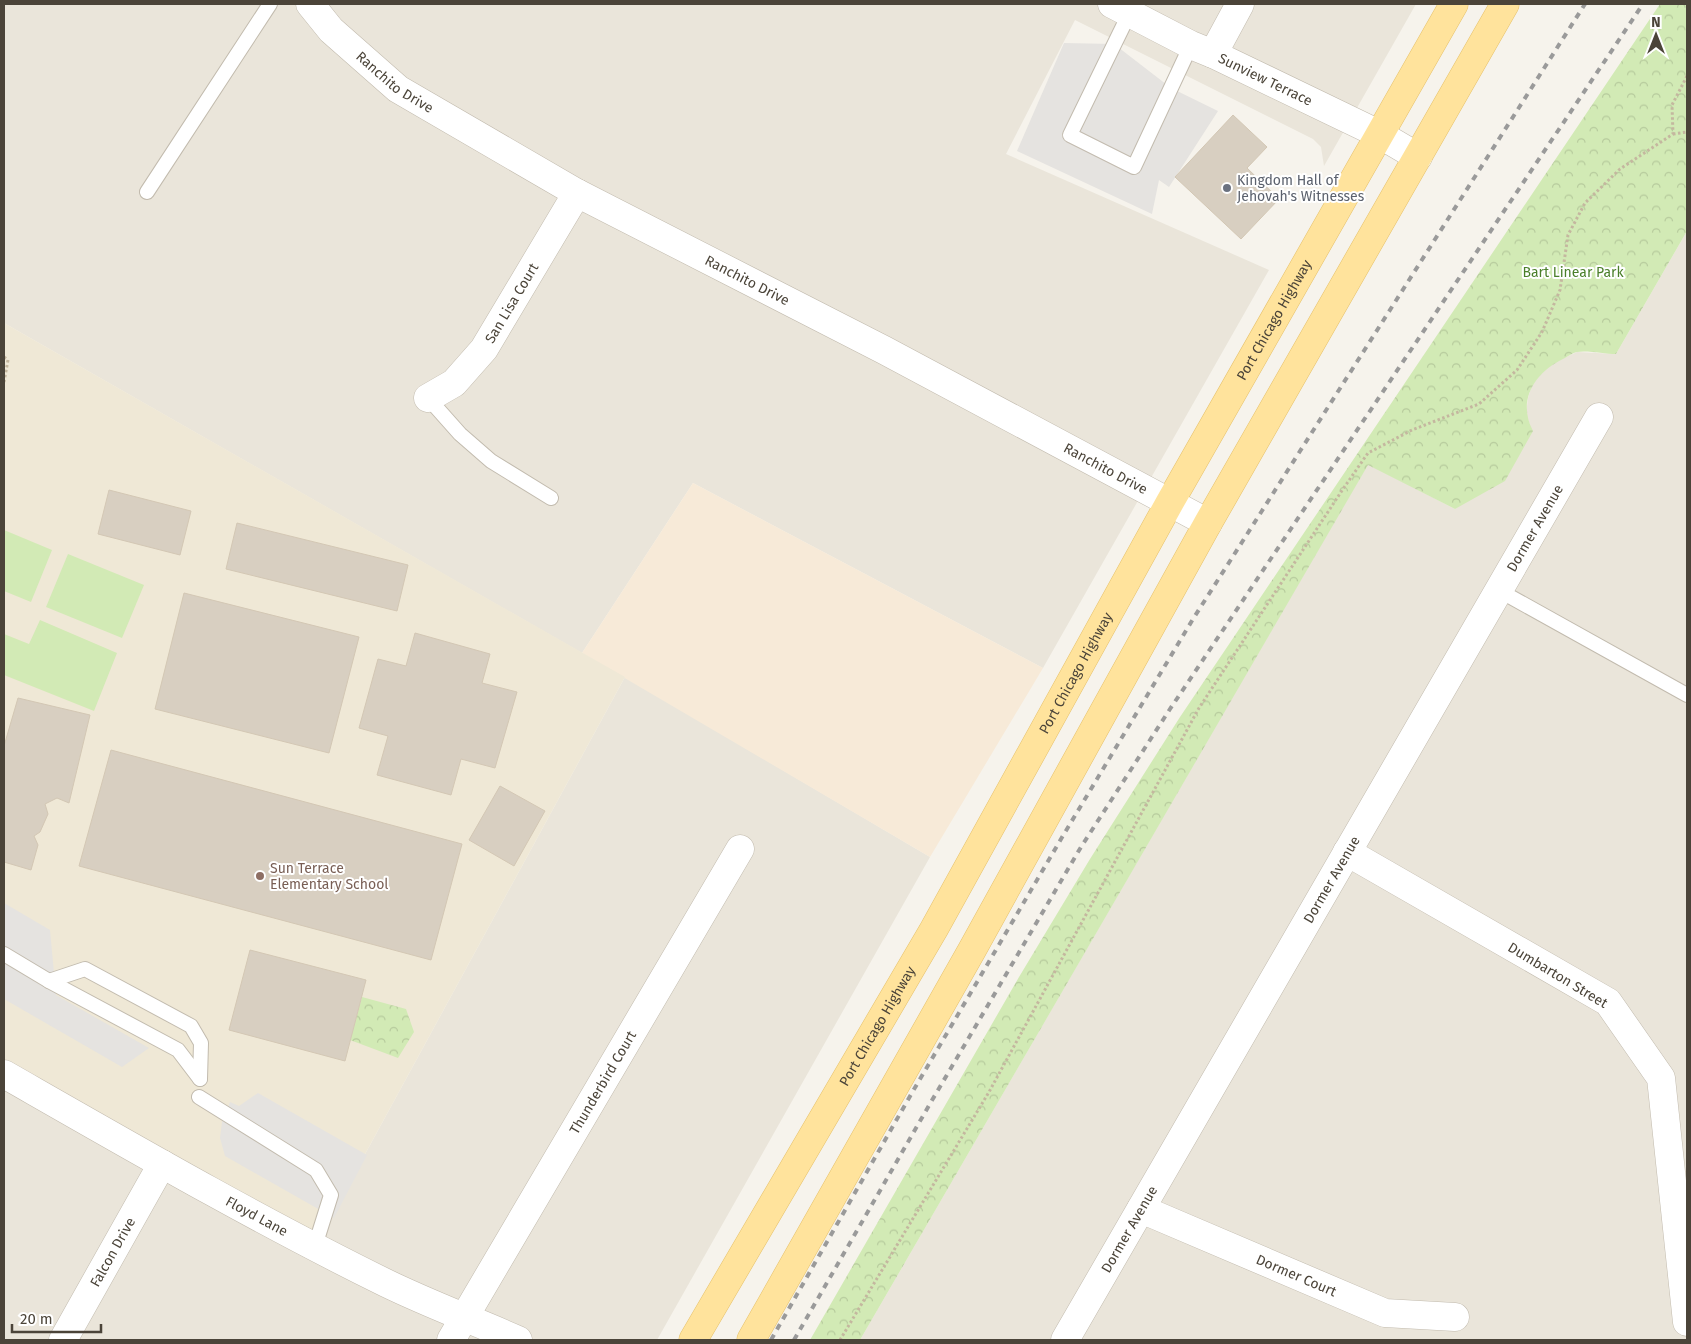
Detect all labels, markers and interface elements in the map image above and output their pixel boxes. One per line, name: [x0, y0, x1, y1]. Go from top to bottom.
north arrow: [1631, 10, 1681, 60]
text: N: [1651, 14, 1661, 31]
street label: Ranchito Drive: [352, 48, 436, 117]
street label: Sunview Terrace: [1215, 50, 1315, 110]
place label: Kingdom Hall of Jehovah's Witnesses: [1237, 172, 1365, 205]
marker: Kingdom Hall of Jehovah's Witnesses: [1221, 182, 1233, 194]
street label: Ranchito Drive: [702, 252, 792, 309]
street label: Port Chicago Highway: [1233, 257, 1315, 383]
street label: San Lisa Court: [481, 259, 543, 346]
park label: Bart Linear Park: [1522, 264, 1624, 281]
street label: Ranchito Drive: [1061, 440, 1150, 498]
street label: Dormer Avenue: [1503, 482, 1567, 575]
street label: Port Chicago Highway: [1036, 609, 1116, 737]
street label: Dormer Avenue: [1300, 833, 1364, 926]
place label: Sun Terrace Elementary School: [270, 860, 388, 893]
marker: Sun Terrace Elementary School: [254, 870, 266, 882]
street label: Dumbarton Street: [1505, 939, 1611, 1012]
street label: Port Chicago Highway: [836, 963, 919, 1089]
street label: Thunderbird Court: [566, 1027, 641, 1137]
street label: Dormer Avenue: [1098, 1183, 1161, 1276]
street label: Floyd Lane: [223, 1193, 291, 1240]
street label: Falcon Drive: [87, 1214, 139, 1290]
street label: Dormer Court: [1253, 1251, 1340, 1301]
scale bar: [12, 1302, 101, 1334]
text: 20 m: [20, 1310, 53, 1328]

